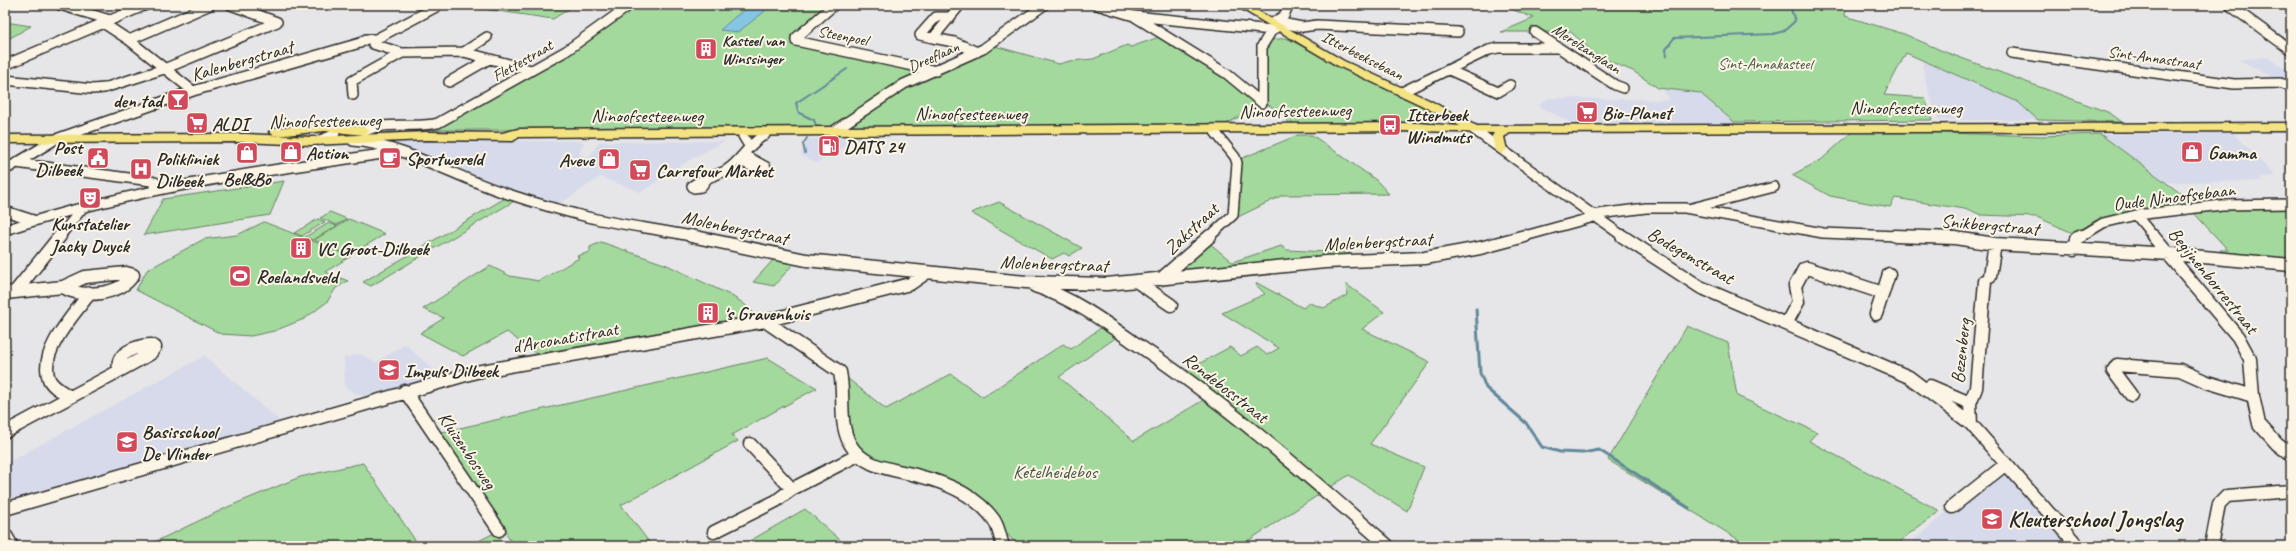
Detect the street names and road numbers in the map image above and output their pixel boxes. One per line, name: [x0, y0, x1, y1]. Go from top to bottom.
street label: Merelzanglaan: [1548, 19, 1625, 79]
street label: Steenpoel: [816, 21, 873, 51]
street label: Itterbeeksebaan: [1318, 27, 1407, 85]
street label: Kalenbergstraat: [189, 34, 299, 87]
street label: Flettestraat: [489, 35, 558, 86]
street label: Dreeflaan: [905, 37, 963, 77]
street label: Sint-Annastraat: [2106, 42, 2204, 75]
street label: Ninoofsesteenweg: [1850, 96, 1963, 120]
street label: Ninoofsesteenweg: [1239, 98, 1352, 124]
street label: Ninoofsesteenweg: [915, 102, 1028, 126]
street label: Ninoofsesteenweg: [591, 104, 704, 128]
street label: Ninoofsesteenweg: [269, 108, 382, 134]
street label: Oude Ninoofsebaan: [2112, 177, 2238, 216]
street label: Zakstraat: [1159, 196, 1225, 260]
street label: Molenbergstraat: [679, 205, 793, 252]
street label: Snikbergstraat: [1940, 209, 2042, 241]
street label: Bodegemstraat: [1643, 222, 1739, 291]
street label: Begijnenborrestraat: [2163, 222, 2265, 340]
street label: Molenbergstraat: [1323, 227, 1435, 257]
street label: Molenbergstraat: [999, 250, 1111, 278]
street label: Bezenberg: [1946, 316, 1976, 385]
street label: d'Arconatistraat: [510, 317, 622, 359]
street label: Rondebosstraat: [1178, 347, 1274, 430]
street label: Kluizenbosweg: [433, 407, 503, 495]

